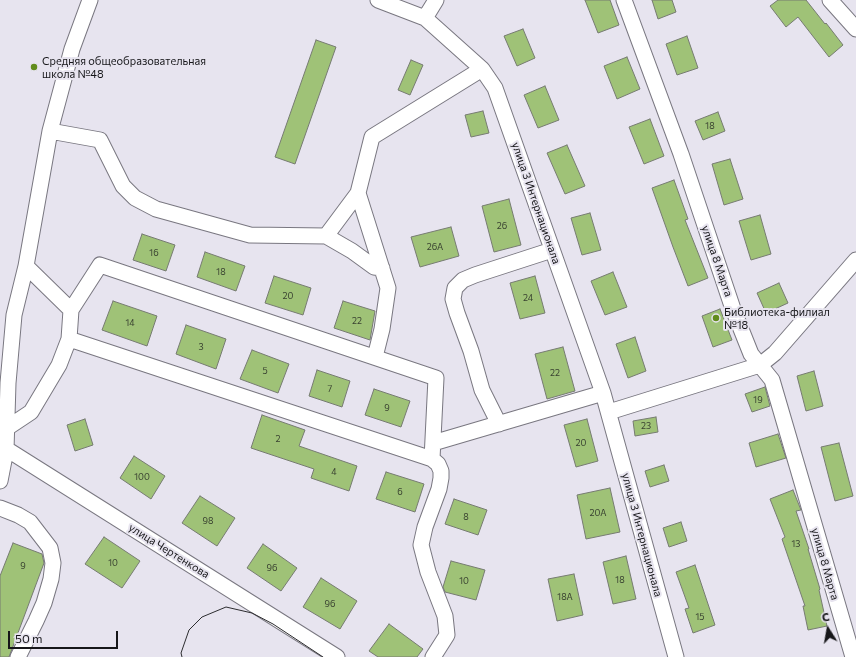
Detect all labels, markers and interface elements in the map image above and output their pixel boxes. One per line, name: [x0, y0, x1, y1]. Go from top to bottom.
place label: Средняя общеобразовательная школа №48: [42, 54, 206, 80]
marker: Средняя общеобразовательная школа №48: [29, 62, 39, 72]
house number: 18: [705, 121, 715, 131]
street label: улица 3 Интернационала: [509, 140, 563, 266]
house number: 26: [497, 221, 507, 231]
street label: улица 8 Марта: [699, 224, 735, 298]
house number: 26А: [427, 242, 443, 252]
house number: 16: [149, 248, 159, 258]
house number: 18: [216, 267, 226, 277]
house number: 20: [283, 291, 293, 301]
house number: 24: [523, 293, 533, 303]
place label: Библиотека-филиал №18: [724, 305, 830, 331]
marker: Библиотека-филиал №18: [711, 313, 721, 323]
house number: 22: [352, 316, 362, 326]
house number: 14: [125, 318, 135, 328]
house number: 3: [198, 342, 204, 352]
house number: 5: [262, 366, 268, 376]
house number: 22: [550, 368, 560, 378]
house number: 7: [328, 384, 332, 394]
house number: 19: [753, 395, 763, 405]
house number: 9: [384, 403, 390, 413]
house number: 23: [641, 421, 651, 431]
house number: 2: [276, 434, 280, 444]
house number: 20: [576, 438, 586, 448]
house number: 4: [331, 467, 337, 477]
house number: 100: [134, 472, 150, 482]
street label: улица 3 Интернационала: [619, 472, 665, 598]
house number: 6: [397, 487, 403, 497]
house number: 20А: [590, 508, 606, 518]
house number: 8: [463, 512, 469, 522]
house number: 98: [203, 516, 213, 526]
street label: улица Чертенкова: [126, 521, 212, 581]
street label: улица 8 Марта: [808, 526, 842, 602]
house number: 13: [792, 539, 800, 549]
house number: 10: [108, 558, 118, 568]
house number: 9: [20, 561, 26, 571]
house number: 96: [267, 563, 277, 573]
house number: 18: [615, 575, 625, 585]
house number: 10: [459, 576, 469, 586]
house number: 18А: [557, 592, 573, 602]
house number: 96: [325, 599, 335, 609]
north arrow: [808, 609, 848, 649]
text: С: [821, 610, 831, 624]
house number: 15: [695, 612, 705, 622]
scale bar: [10, 623, 120, 649]
text: 50 m: [15, 631, 43, 645]

